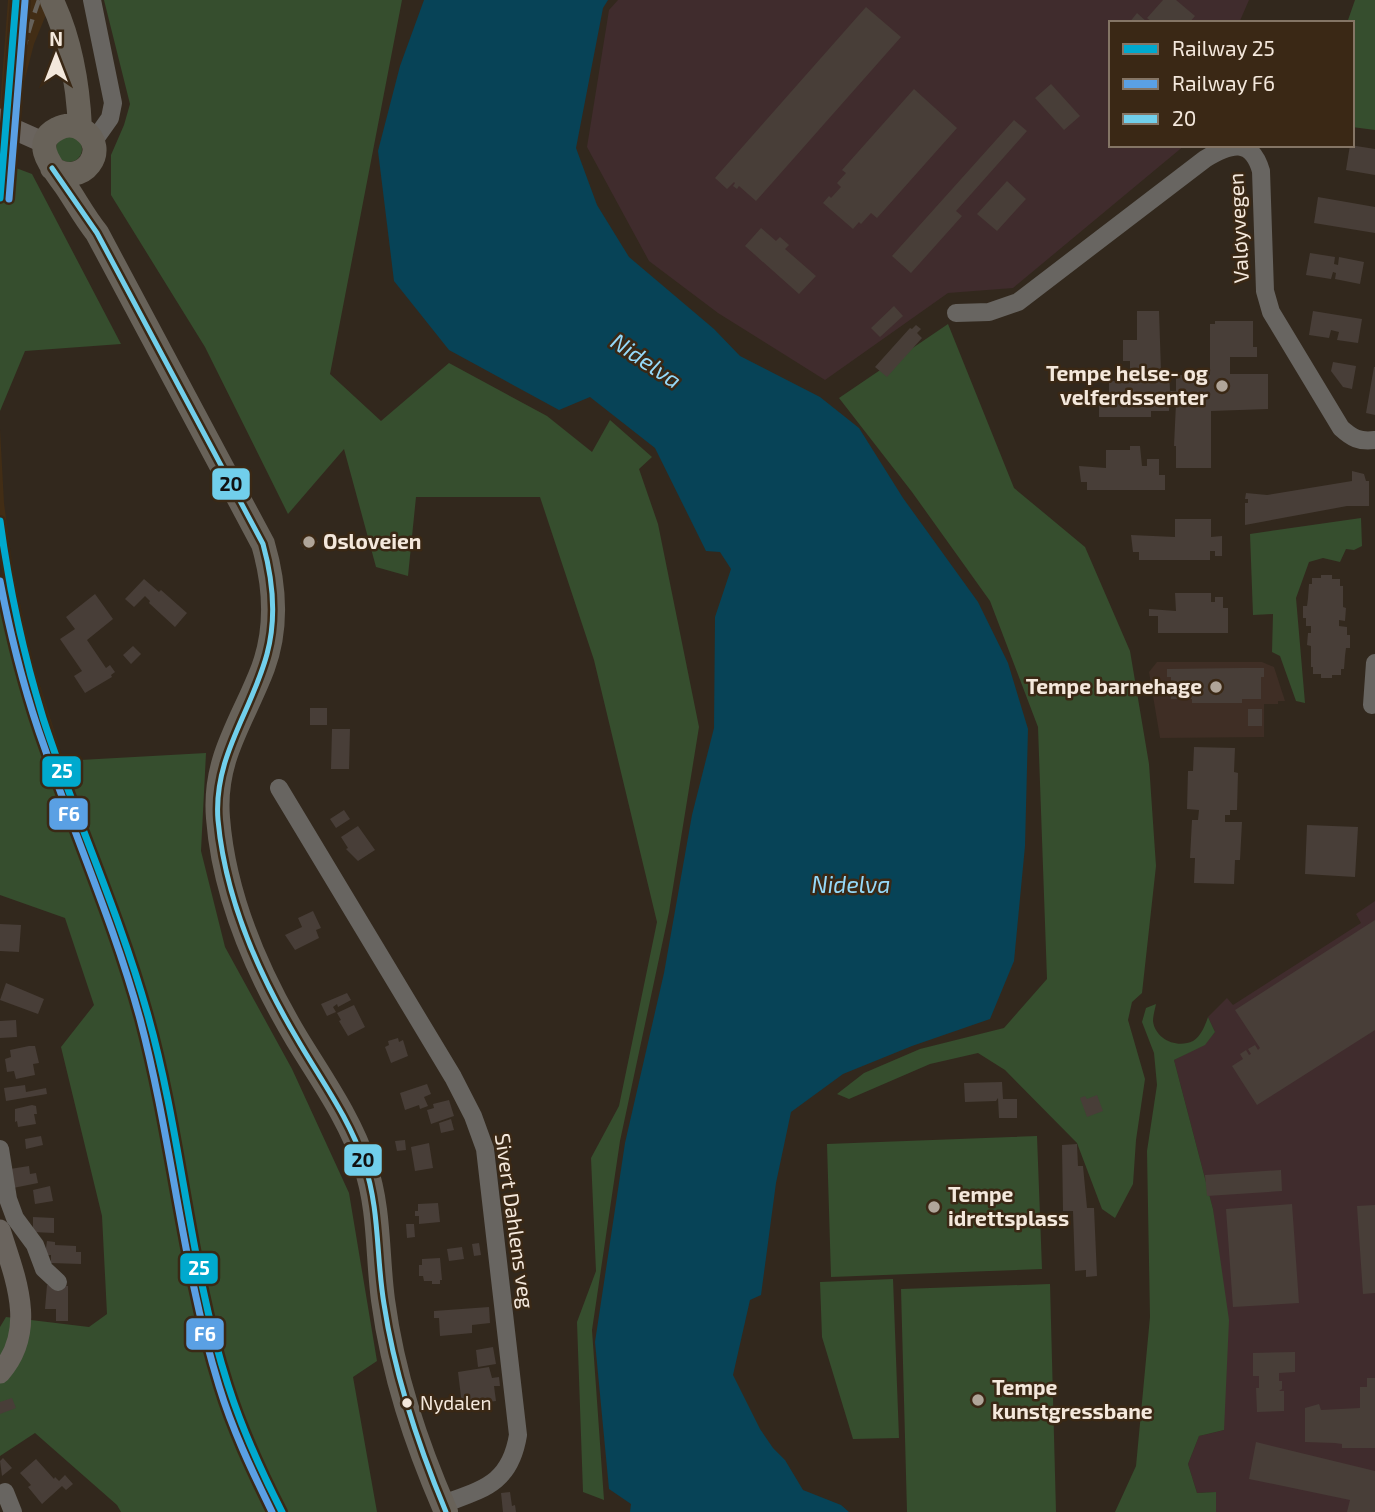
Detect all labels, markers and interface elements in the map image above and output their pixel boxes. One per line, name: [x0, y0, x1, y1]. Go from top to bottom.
north arrow: [21, 21, 91, 91]
legend: [1109, 21, 1354, 147]
text: N: [49, 27, 63, 50]
text: Railway 25: [1172, 35, 1275, 60]
text: Railway F6: [1172, 70, 1275, 95]
text: 20: [1172, 105, 1196, 130]
street label: Valøyvegen: [1222, 172, 1253, 284]
water label: Nidelva: [606, 326, 687, 394]
place label: Tempe helse- og velferdssenter: [1046, 360, 1208, 409]
marker: Tempe helse- og velferdssenter: [1214, 378, 1230, 394]
line badge: 20: [211, 467, 251, 501]
text: 20: [219, 472, 243, 495]
place label: Osloveien: [323, 528, 422, 553]
marker: Osloveien: [301, 534, 317, 550]
place label: Tempe barnehage: [1026, 673, 1202, 698]
marker: Tempe barnehage: [1208, 679, 1224, 695]
line badge: 25: [41, 755, 82, 788]
text: 25: [51, 759, 73, 782]
line badge: F6: [48, 797, 89, 831]
text: F6: [58, 802, 80, 825]
water label: Nidelva: [811, 870, 891, 898]
street label: Sivert Dahlens veg: [491, 1132, 540, 1310]
line badge: 20: [343, 1143, 383, 1177]
text: 20: [351, 1148, 375, 1171]
place label: Tempe idrettsplass: [948, 1181, 1069, 1230]
marker: Tempe idrettsplass: [926, 1199, 942, 1215]
line badge: 25: [179, 1252, 219, 1285]
text: 25: [188, 1256, 210, 1279]
line badge: F6: [185, 1317, 225, 1351]
text: F6: [194, 1322, 216, 1345]
place label: Tempe kunstgressbane: [992, 1374, 1153, 1423]
place label: Nydalen: [420, 1391, 492, 1414]
marker: Tempe kunstgressbane: [970, 1392, 986, 1408]
marker: Nydalen: [400, 1396, 414, 1410]

